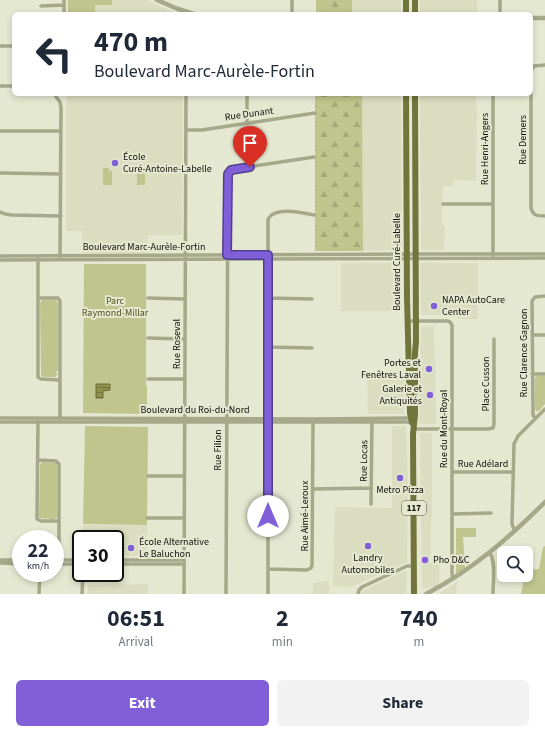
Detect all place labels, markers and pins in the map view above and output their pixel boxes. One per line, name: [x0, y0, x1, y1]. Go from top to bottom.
pin: [233, 126, 267, 167]
place label: École Curé-Antoine-Labelle: [123, 150, 212, 176]
marker: École Curé-Antoine-Labelle: [110, 158, 120, 168]
place label: NAPA AutoCare Center: [442, 293, 505, 319]
marker: NAPA AutoCare Center: [429, 301, 439, 311]
place label: Portes et Fenêtres Laval: [361, 356, 422, 382]
marker: Portes et Fenêtres Laval: [424, 364, 434, 374]
place label: Galerie et Antiquités: [379, 382, 423, 408]
marker: Galerie et Antiquités: [425, 390, 435, 400]
marker: Metro Pizza: [395, 473, 405, 483]
place label: Metro Pizza: [376, 483, 424, 497]
place label: École Alternative Le Baluchon: [139, 535, 209, 561]
marker: Landry Automobiles: [363, 541, 373, 551]
marker: École Alternative Le Baluchon: [126, 543, 136, 553]
place label: Landry Automobiles: [342, 551, 394, 577]
place label: Pho D&C: [433, 553, 470, 567]
marker: Pho D&C: [420, 555, 430, 565]

